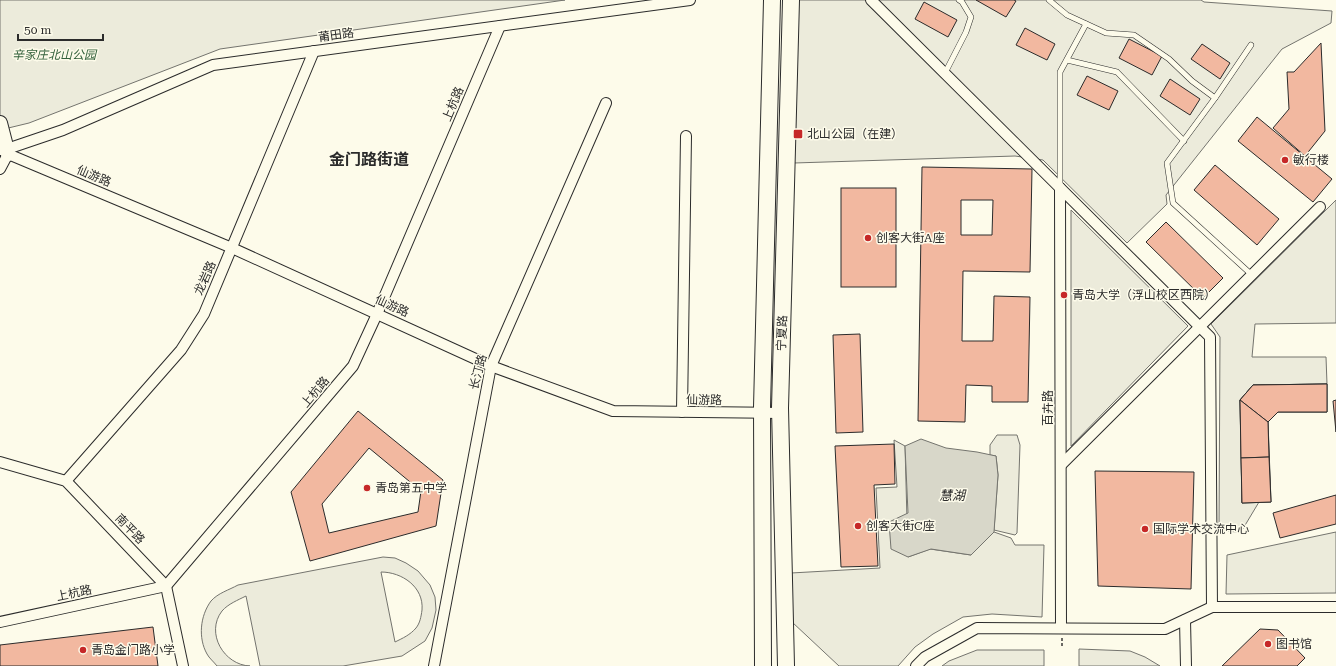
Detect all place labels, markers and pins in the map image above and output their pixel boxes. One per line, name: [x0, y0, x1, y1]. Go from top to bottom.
place label: 北山公园（在建）: [807, 127, 903, 141]
marker: 北山公园（在建）: [792, 128, 804, 140]
place label: 敏行楼: [1293, 153, 1329, 167]
marker: 敏行楼: [1280, 155, 1290, 165]
place label: 创客大街A座: [876, 231, 944, 245]
marker: 创客大街A座: [863, 233, 873, 243]
place label: 青岛大学（浮山校区西院）: [1072, 288, 1216, 302]
marker: 青岛大学（浮山校区西院）: [1059, 290, 1069, 300]
place label: 青岛第五中学: [375, 481, 447, 495]
marker: 青岛第五中学: [362, 483, 372, 493]
place label: 创客大街C座: [866, 519, 935, 533]
marker: 创客大街C座: [853, 521, 863, 531]
place label: 国际学术交流中心: [1153, 522, 1249, 536]
marker: 国际学术交流中心: [1140, 524, 1150, 534]
place label: 图书馆: [1276, 637, 1312, 651]
marker: 图书馆: [1263, 639, 1273, 649]
place label: 青岛金门路小学: [91, 643, 175, 657]
marker: 青岛金门路小学: [78, 645, 88, 655]

